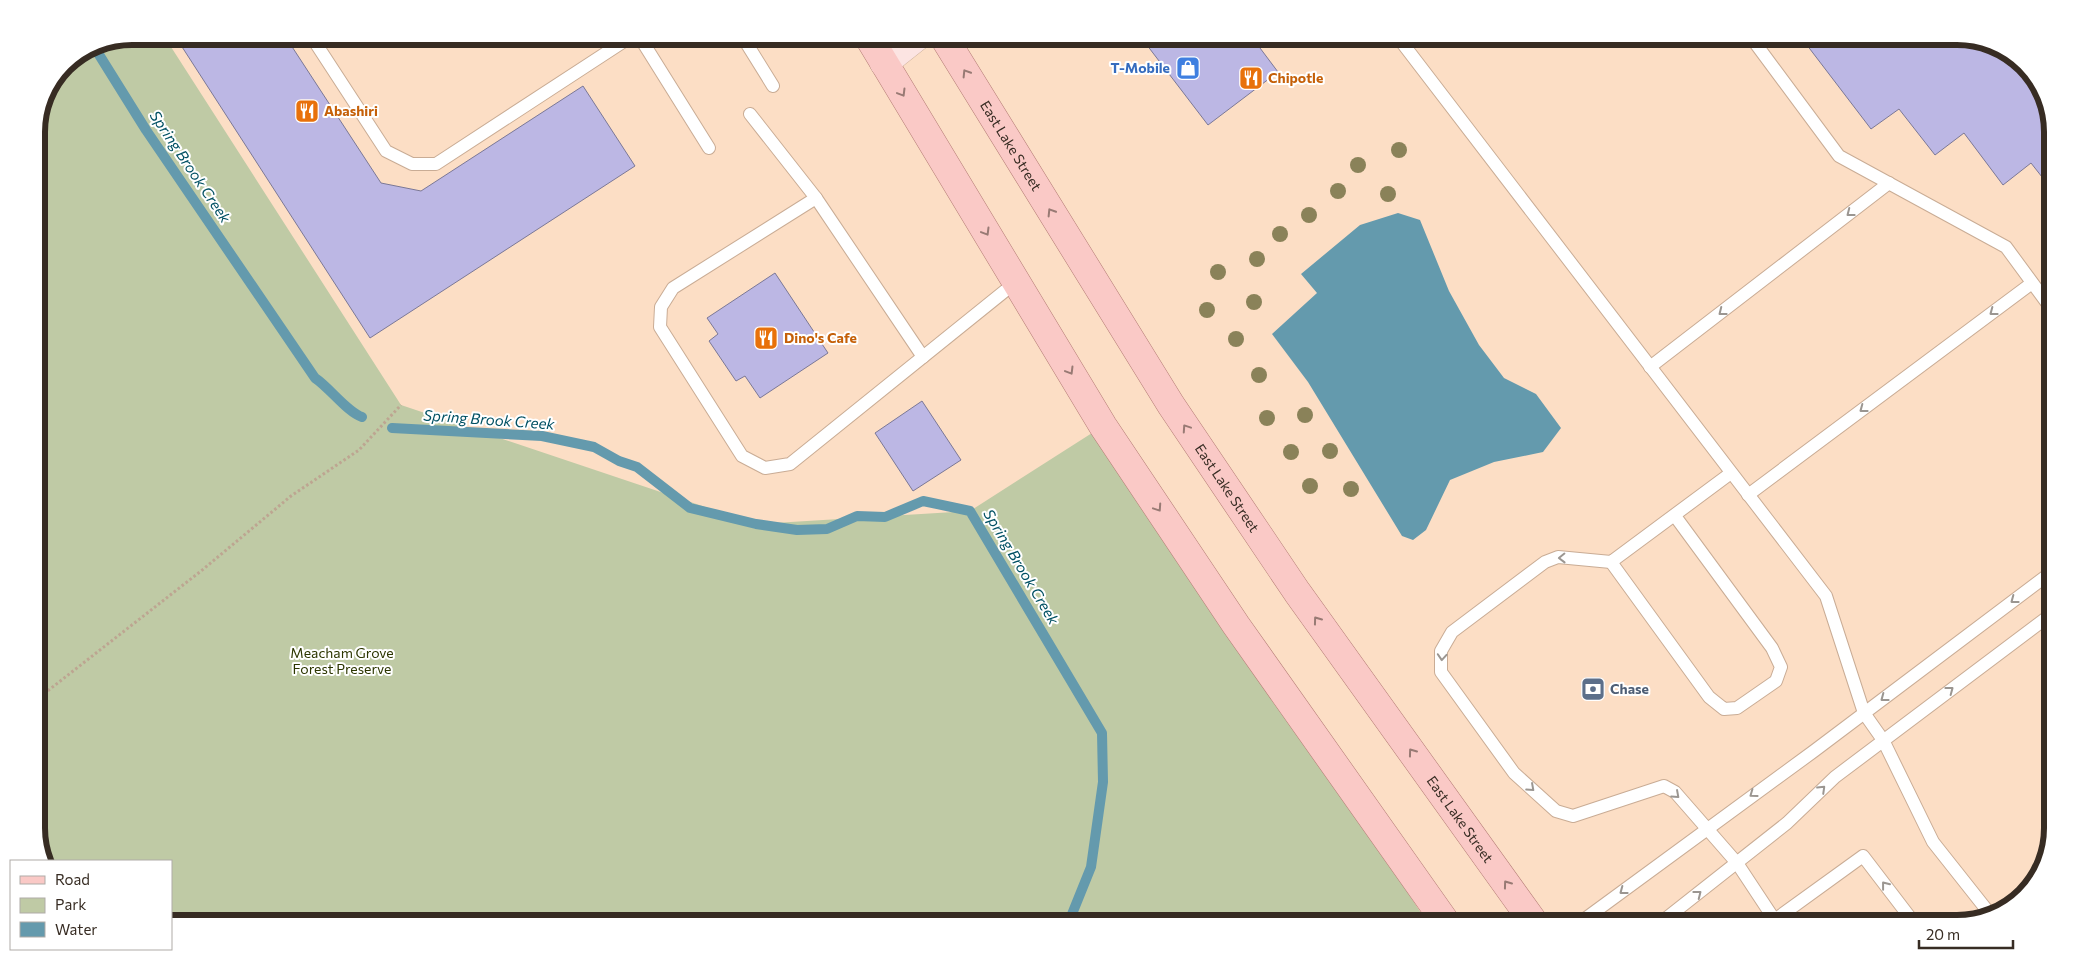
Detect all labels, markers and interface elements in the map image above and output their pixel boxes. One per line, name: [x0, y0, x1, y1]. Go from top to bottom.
shop icon: T-Mobile: [1175, 55, 1201, 81]
place label: T-Mobile: [1110, 59, 1170, 76]
restaurant icon: Chipotle: [1238, 65, 1264, 91]
place label: Chipotle: [1268, 69, 1323, 86]
one-way arrow: [962, 70, 972, 79]
one-way arrow: [896, 87, 906, 96]
street label: East Lake Street: [977, 97, 1046, 194]
restaurant icon: Abashiri: [294, 98, 320, 124]
place label: Abashiri: [324, 102, 378, 119]
water label: Spring Brook Creek: [147, 107, 236, 227]
one-way arrow: [1847, 207, 1856, 215]
one-way arrow: [1048, 208, 1058, 217]
one-way arrow: [980, 227, 990, 236]
one-way arrow: [1718, 306, 1727, 315]
one-way arrow: [1990, 307, 1999, 315]
restaurant icon: Dino's Cafe: [753, 325, 779, 351]
place label: Dino's Cafe: [784, 329, 857, 346]
one-way arrow: [1064, 366, 1074, 375]
one-way arrow: [1859, 403, 1869, 412]
water label: Spring Brook Creek: [423, 405, 556, 433]
one-way arrow: [1183, 424, 1192, 434]
street label: East Lake Street: [1192, 440, 1263, 535]
one-way arrow: [1152, 502, 1161, 512]
water label: Spring Brook Creek: [980, 506, 1064, 628]
one-way arrow: [1558, 553, 1566, 563]
one-way arrow: [2010, 594, 2020, 603]
one-way arrow: [1314, 616, 1323, 626]
park label: Meacham Grove Forest Preserve: [290, 644, 394, 677]
one-way arrow: [1436, 653, 1447, 661]
bank icon: Chase: [1580, 676, 1606, 702]
place label: Chase: [1610, 680, 1649, 697]
one-way arrow: [1944, 687, 1954, 696]
one-way arrow: [1880, 692, 1890, 701]
one-way arrow: [1409, 748, 1418, 758]
street label: East Lake Street: [1424, 772, 1497, 866]
one-way arrow: [1525, 783, 1534, 792]
one-way arrow: [1816, 786, 1825, 795]
one-way arrow: [1670, 789, 1679, 798]
one-way arrow: [1750, 789, 1759, 797]
legend: [10, 860, 172, 950]
text: Road: [55, 870, 90, 888]
one-way arrow: [1504, 880, 1513, 890]
one-way arrow: [1883, 882, 1891, 891]
one-way arrow: [1619, 885, 1628, 894]
one-way arrow: [1692, 891, 1701, 900]
text: Park: [55, 895, 86, 913]
scale bar: [1919, 918, 2013, 950]
text: Water: [55, 920, 97, 938]
text: 20 m: [1926, 925, 1960, 943]

